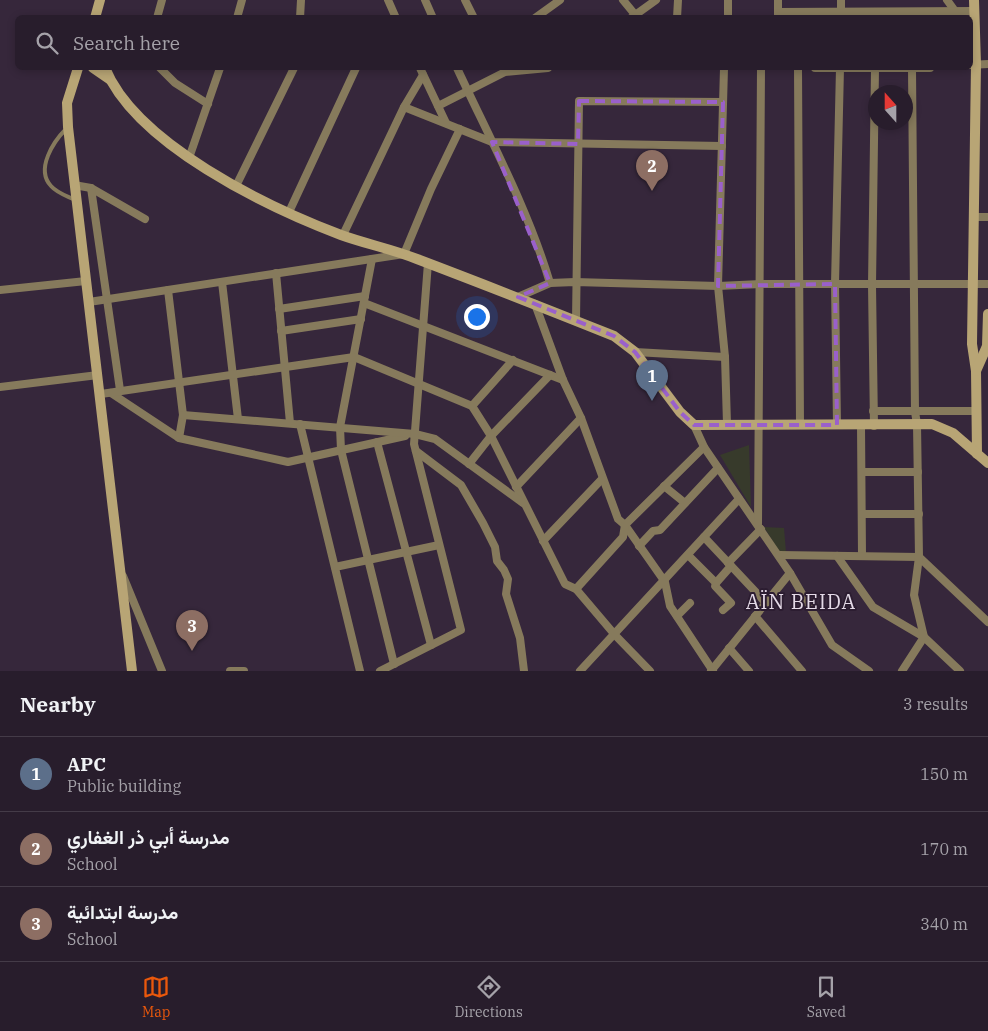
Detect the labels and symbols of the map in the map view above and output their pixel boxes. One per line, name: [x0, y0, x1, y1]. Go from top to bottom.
north arrow: [868, 85, 913, 130]
pin: 2: [636, 150, 668, 191]
your location: [464, 304, 490, 330]
pin: 1: [636, 360, 668, 401]
district label: AÏN BEIDA: [746, 588, 856, 615]
pin: 3: [176, 610, 208, 651]

